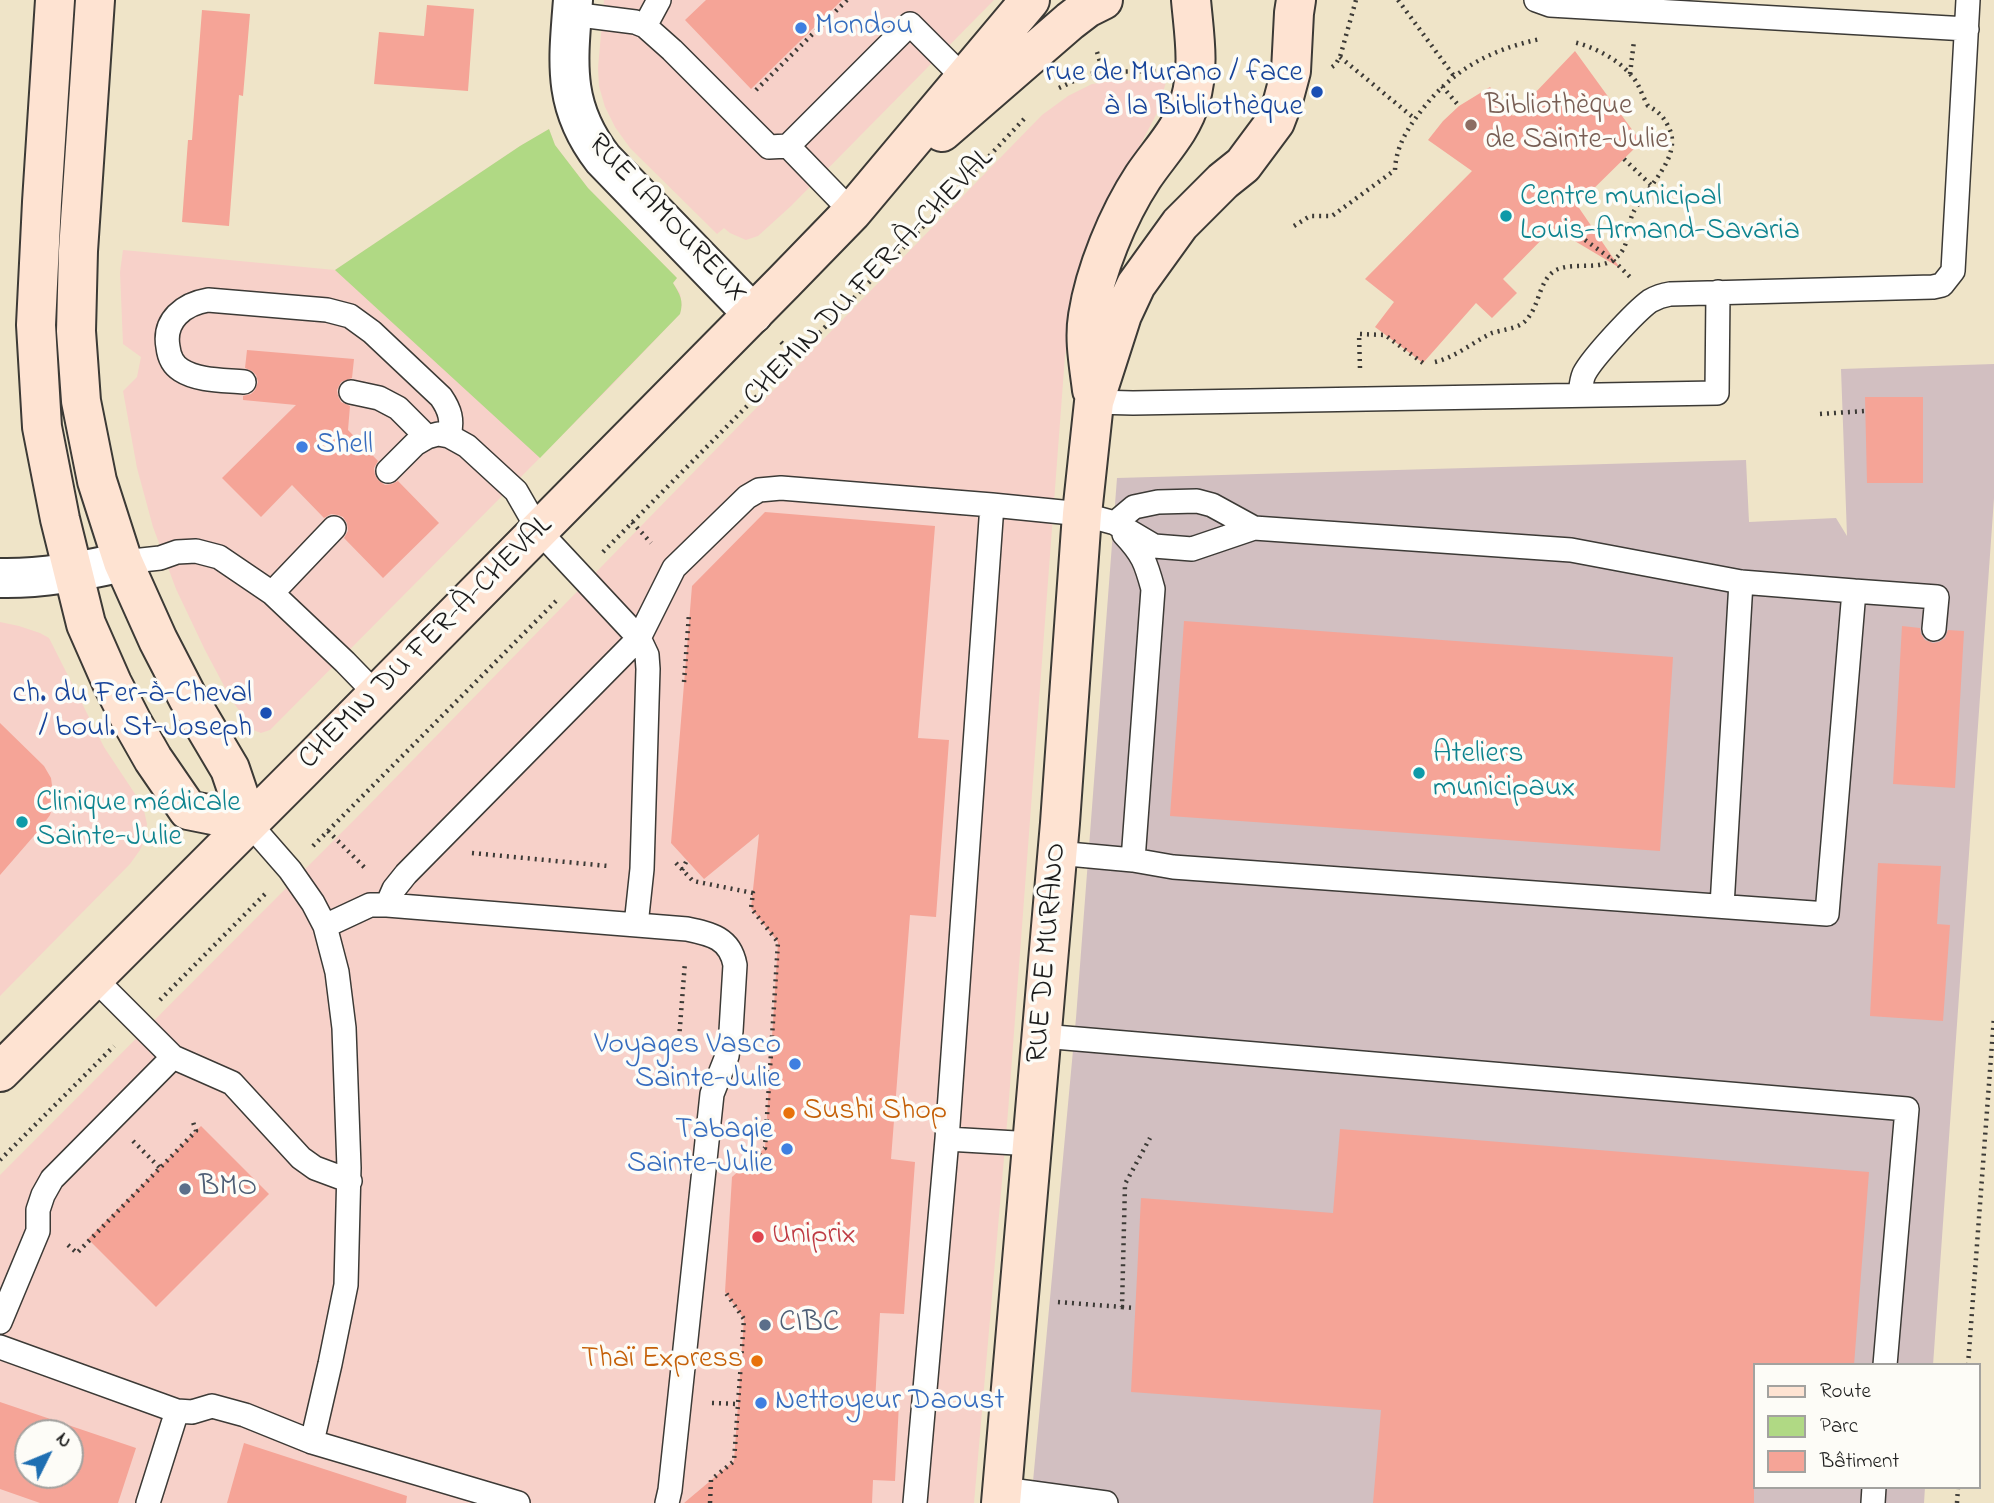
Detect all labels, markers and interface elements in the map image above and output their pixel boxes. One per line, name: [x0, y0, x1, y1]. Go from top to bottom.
place label: Mondou: [815, 10, 913, 46]
marker: Mondou: [793, 20, 809, 36]
place label: rue de Murano / face à la Bibliothèque: [1046, 57, 1303, 127]
marker: rue de Murano / face à la Bibliothèque: [1309, 84, 1325, 100]
place label: Bibliothèque de Sainte-Julie: [1485, 90, 1669, 160]
marker: Bibliothèque de Sainte-Julie: [1463, 117, 1479, 133]
street label: RUE LAMOUREUX: [578, 128, 754, 312]
street label: CHEMIN DU FER-À-CHEVAL: [737, 143, 1003, 415]
place label: Centre municipal Louis-Armand-Savaria: [1520, 181, 1800, 251]
marker: Centre municipal Louis-Armand-Savaria: [1498, 208, 1514, 224]
place label: Shell: [316, 429, 373, 465]
marker: Shell: [294, 439, 310, 455]
street label: CHEMIN DU FER-À-CHEVAL: [292, 509, 562, 779]
place label: ch. du Fer-à-Cheval / boul. St-Joseph: [13, 678, 252, 748]
marker: ch. du Fer-à-Cheval / boul. St-Joseph: [258, 705, 274, 721]
place label: Ateliers municipaux: [1433, 738, 1575, 808]
marker: Ateliers municipaux: [1411, 765, 1427, 781]
place label: Clinique médicale Sainte-Julie: [36, 787, 241, 858]
marker: Clinique médicale Sainte-Julie: [14, 814, 30, 830]
street label: RUE DE MURANO: [1021, 841, 1077, 1065]
place label: Voyages Vasco Sainte-Julie: [594, 1029, 781, 1100]
marker: Voyages Vasco Sainte-Julie: [787, 1056, 803, 1072]
place label: Sushi Shop: [803, 1095, 947, 1131]
marker: Sushi Shop: [781, 1105, 797, 1121]
place label: Tabagie Sainte-Julie: [627, 1114, 773, 1184]
marker: Tabagie Sainte-Julie: [779, 1141, 795, 1157]
place label: BMO: [199, 1171, 257, 1207]
marker: BMO: [177, 1181, 193, 1197]
place label: Uniprix: [772, 1219, 856, 1255]
marker: Uniprix: [750, 1229, 766, 1245]
place label: CIBC: [779, 1307, 839, 1343]
marker: CIBC: [757, 1317, 773, 1333]
place label: Thaï Express: [581, 1343, 743, 1379]
marker: Thaï Express: [749, 1353, 765, 1369]
legend: [1752, 1363, 1980, 1489]
text: Route: [1820, 1377, 1871, 1407]
place label: Nettoyeur Daoust: [775, 1385, 1005, 1421]
marker: Nettoyeur Daoust: [753, 1395, 769, 1411]
text: Parc: [1820, 1412, 1858, 1442]
north arrow: [14, 1419, 84, 1489]
text: N: [49, 1427, 78, 1455]
text: Bâtiment: [1820, 1447, 1899, 1477]

